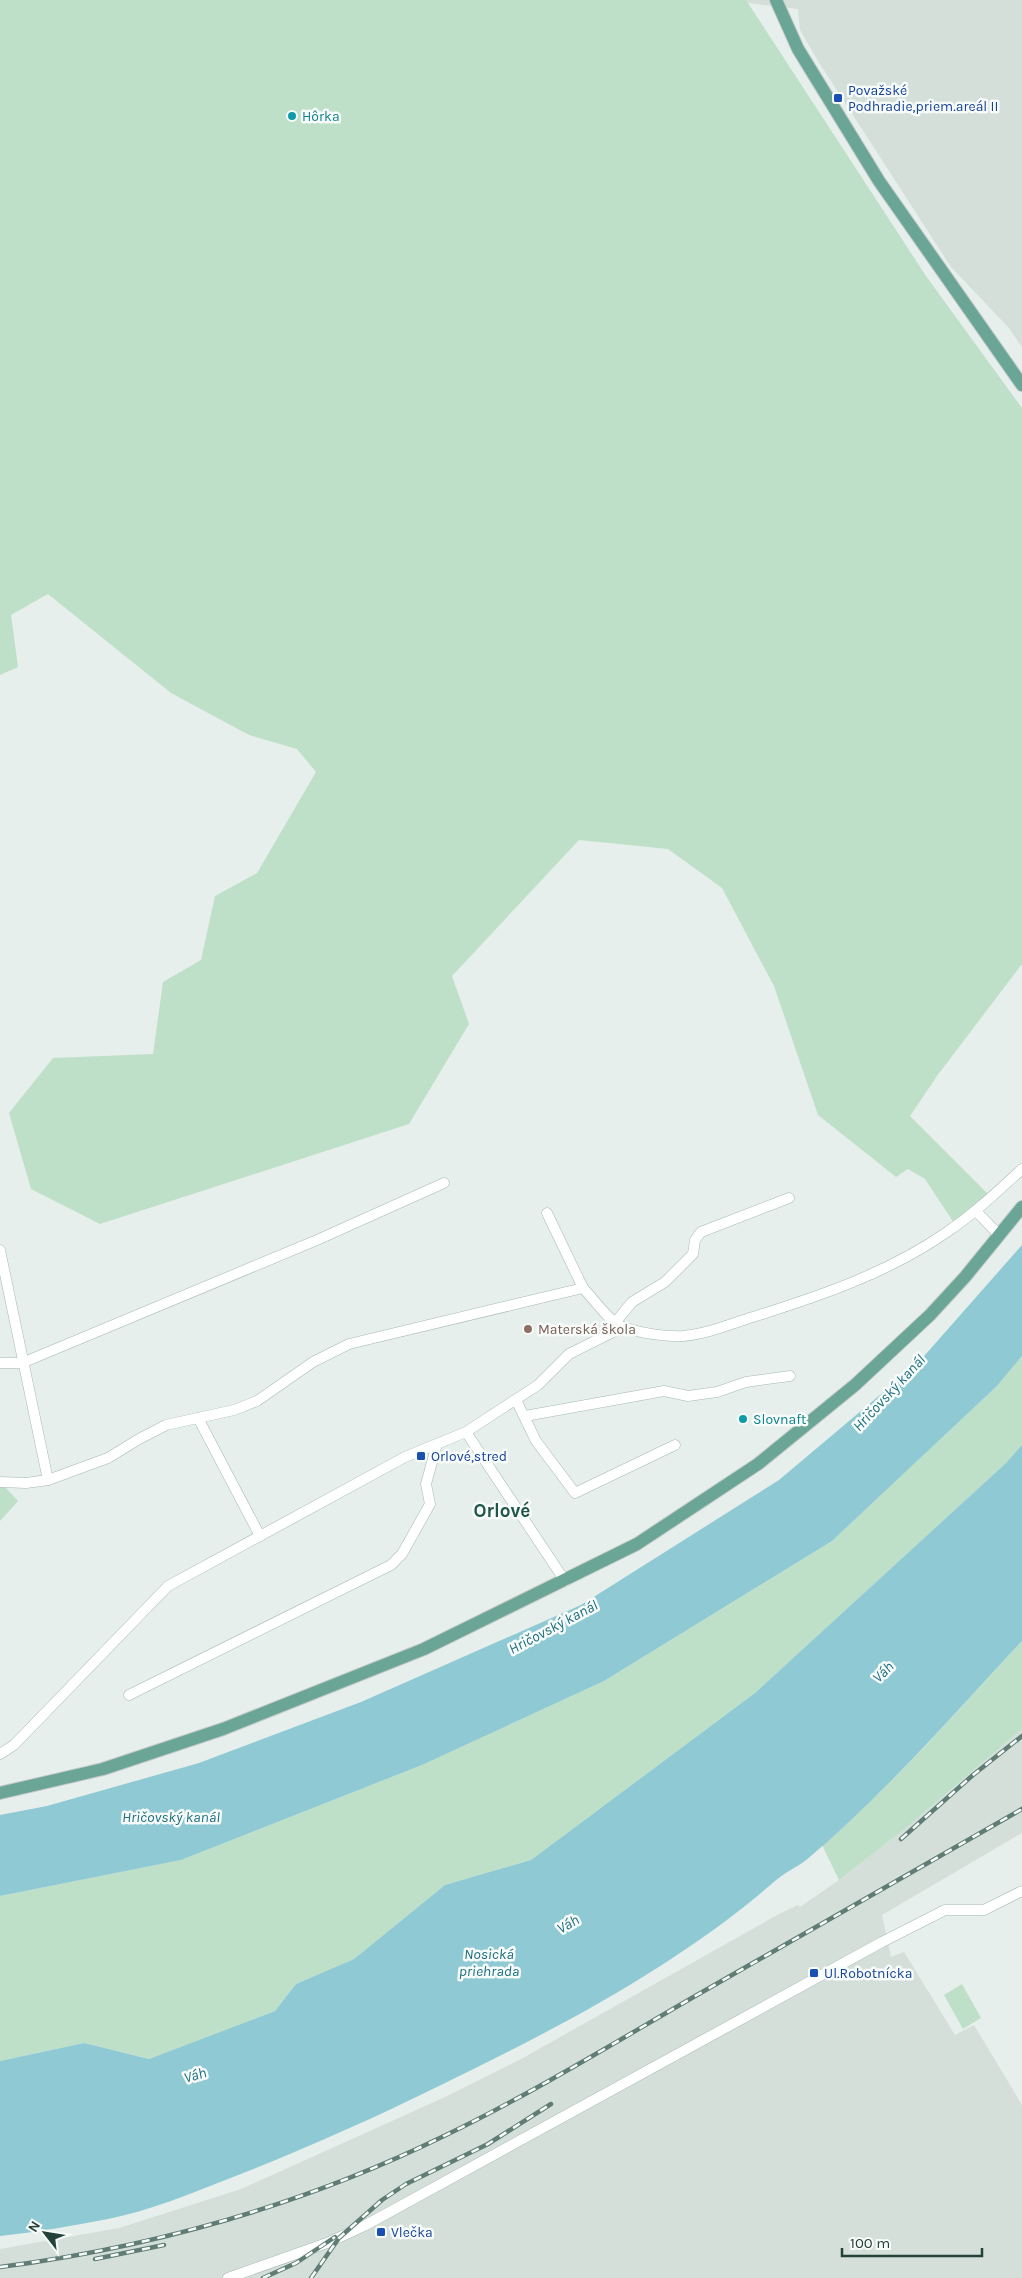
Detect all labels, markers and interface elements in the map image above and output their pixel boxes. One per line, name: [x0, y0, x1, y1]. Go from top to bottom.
place label: Považské Podhradie,priem.areál II: [848, 82, 998, 115]
marker: Považské Podhradie,priem.areál II: [832, 92, 844, 104]
place label: Hôrka: [302, 108, 340, 125]
marker: Hôrka: [286, 110, 298, 122]
place label: Materská škola: [538, 1321, 636, 1338]
marker: Materská škola: [522, 1323, 534, 1335]
water label: Hričovský kanál: [849, 1351, 929, 1435]
place label: Slovnaft: [753, 1411, 806, 1428]
marker: Slovnaft: [737, 1413, 749, 1425]
place label: Orlové,stred: [431, 1448, 507, 1465]
marker: Orlové,stred: [415, 1450, 427, 1462]
district label: Orlové: [474, 1500, 530, 1522]
water label: Hričovský kanál: [505, 1596, 601, 1658]
water label: Váh: [869, 1658, 897, 1686]
water label: Hričovský kanál: [122, 1808, 220, 1826]
water label: Váh: [554, 1910, 582, 1938]
water label: Nosická priehrada: [459, 1945, 519, 1980]
place label: Ul.Robotnícka: [824, 1965, 912, 1982]
marker: Ul.Robotnícka: [808, 1967, 820, 1979]
water label: Váh: [182, 2063, 208, 2087]
north arrow: [20, 2208, 70, 2258]
text: N: [24, 2218, 44, 2235]
place label: Vlečka: [391, 2224, 433, 2241]
marker: Vlečka: [375, 2226, 387, 2238]
scale bar: [842, 2226, 982, 2258]
text: 100 m: [850, 2234, 890, 2252]

